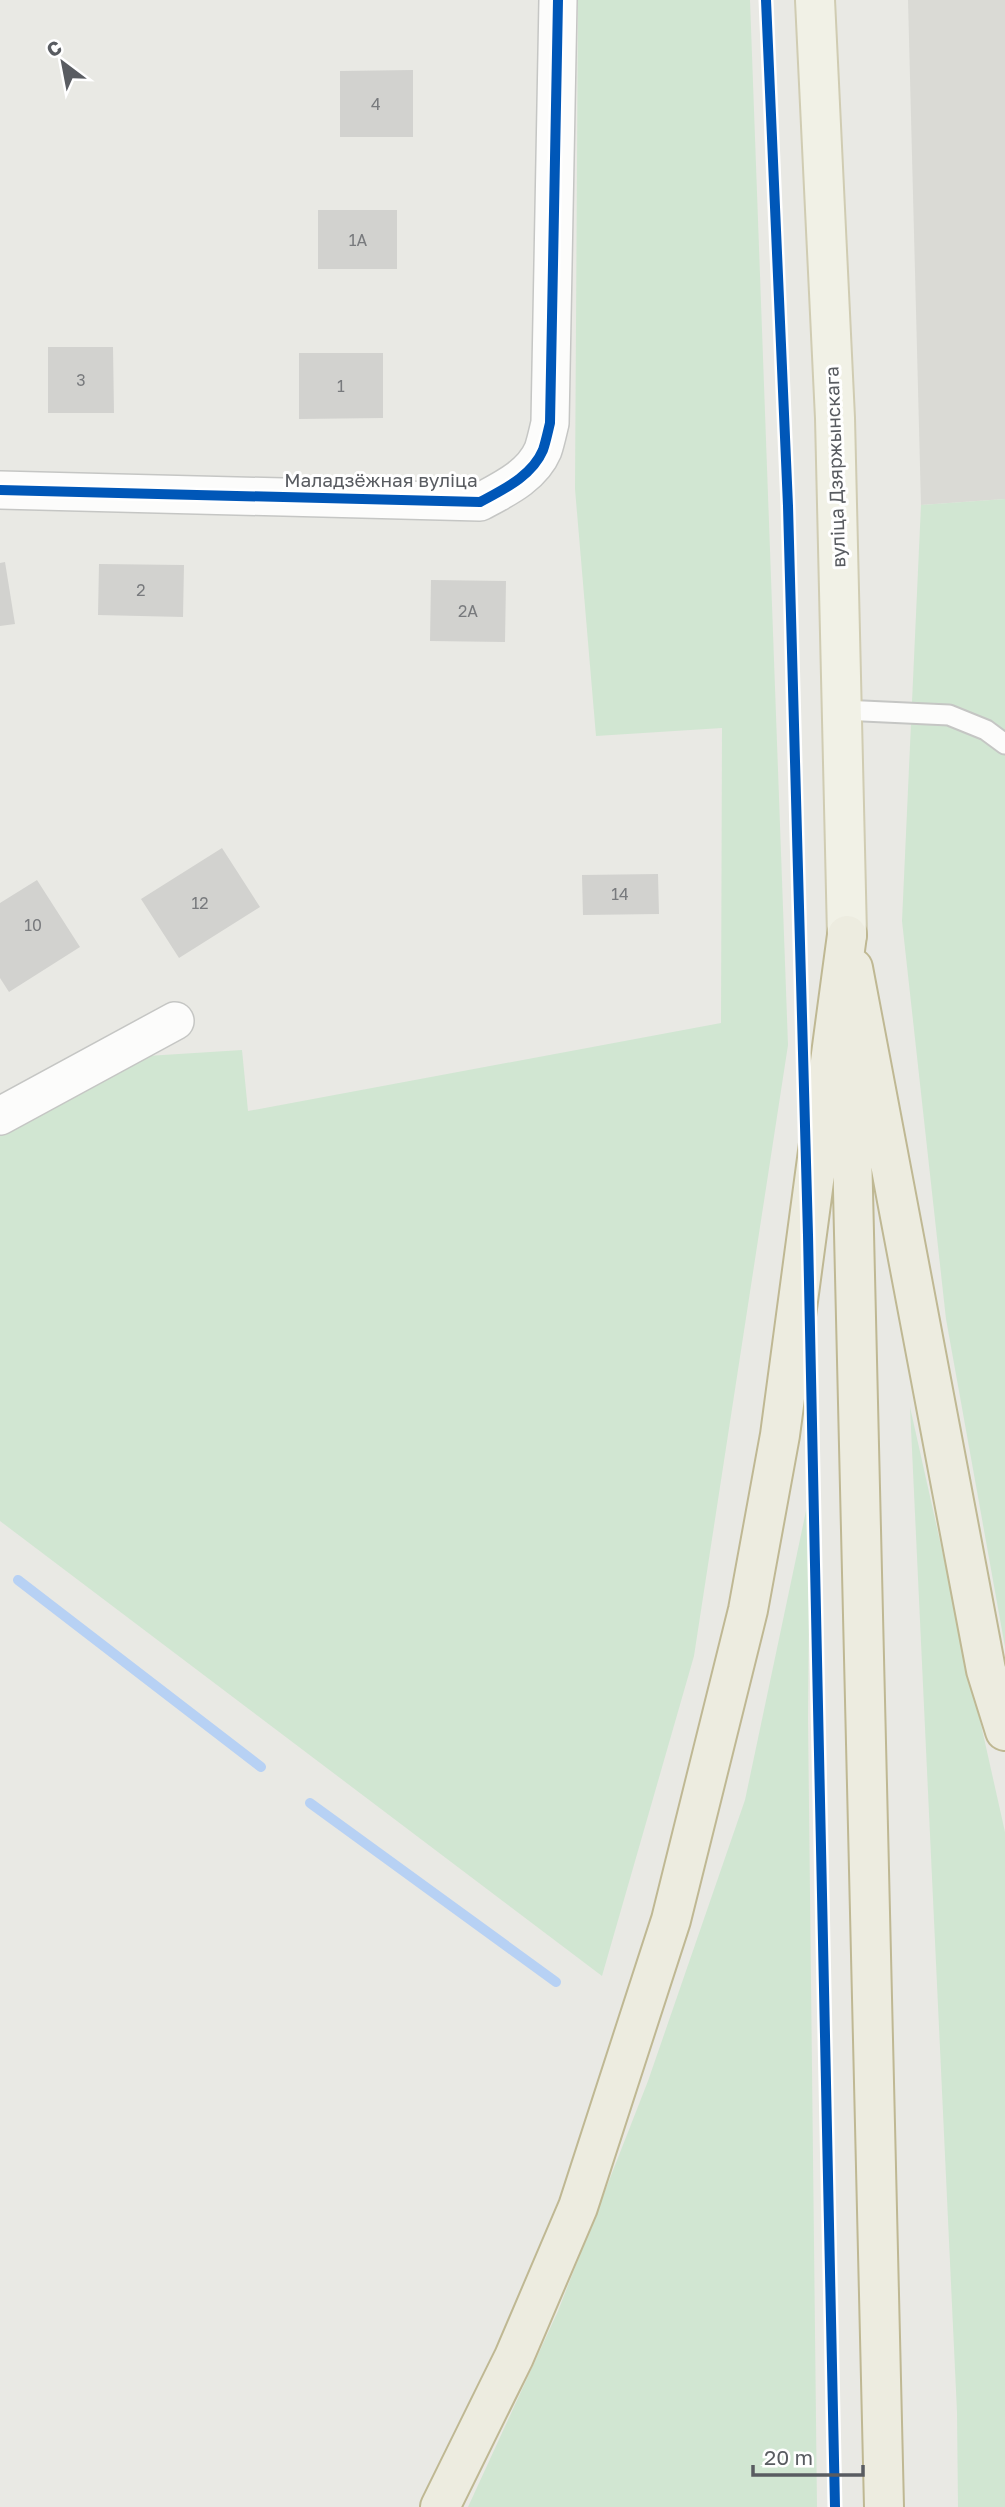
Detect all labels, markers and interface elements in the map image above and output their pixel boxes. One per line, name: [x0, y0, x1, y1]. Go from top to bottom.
north arrow: [28, 28, 98, 98]
text: С: [42, 35, 66, 61]
house number: 4: [371, 94, 381, 114]
house number: 1А: [349, 230, 368, 250]
street label: вуліца Дзяржынскага: [819, 366, 850, 568]
house number: 3: [76, 370, 86, 390]
house number: 1: [337, 376, 345, 396]
street label: Маладзёжная вуліца: [284, 468, 478, 491]
house number: 2: [136, 580, 146, 600]
house number: 2А: [458, 601, 478, 621]
house number: 14: [611, 884, 629, 904]
house number: 12: [191, 893, 209, 913]
house number: 10: [24, 915, 42, 935]
scale bar: [753, 2434, 863, 2478]
text: 20 m: [764, 2444, 813, 2470]

